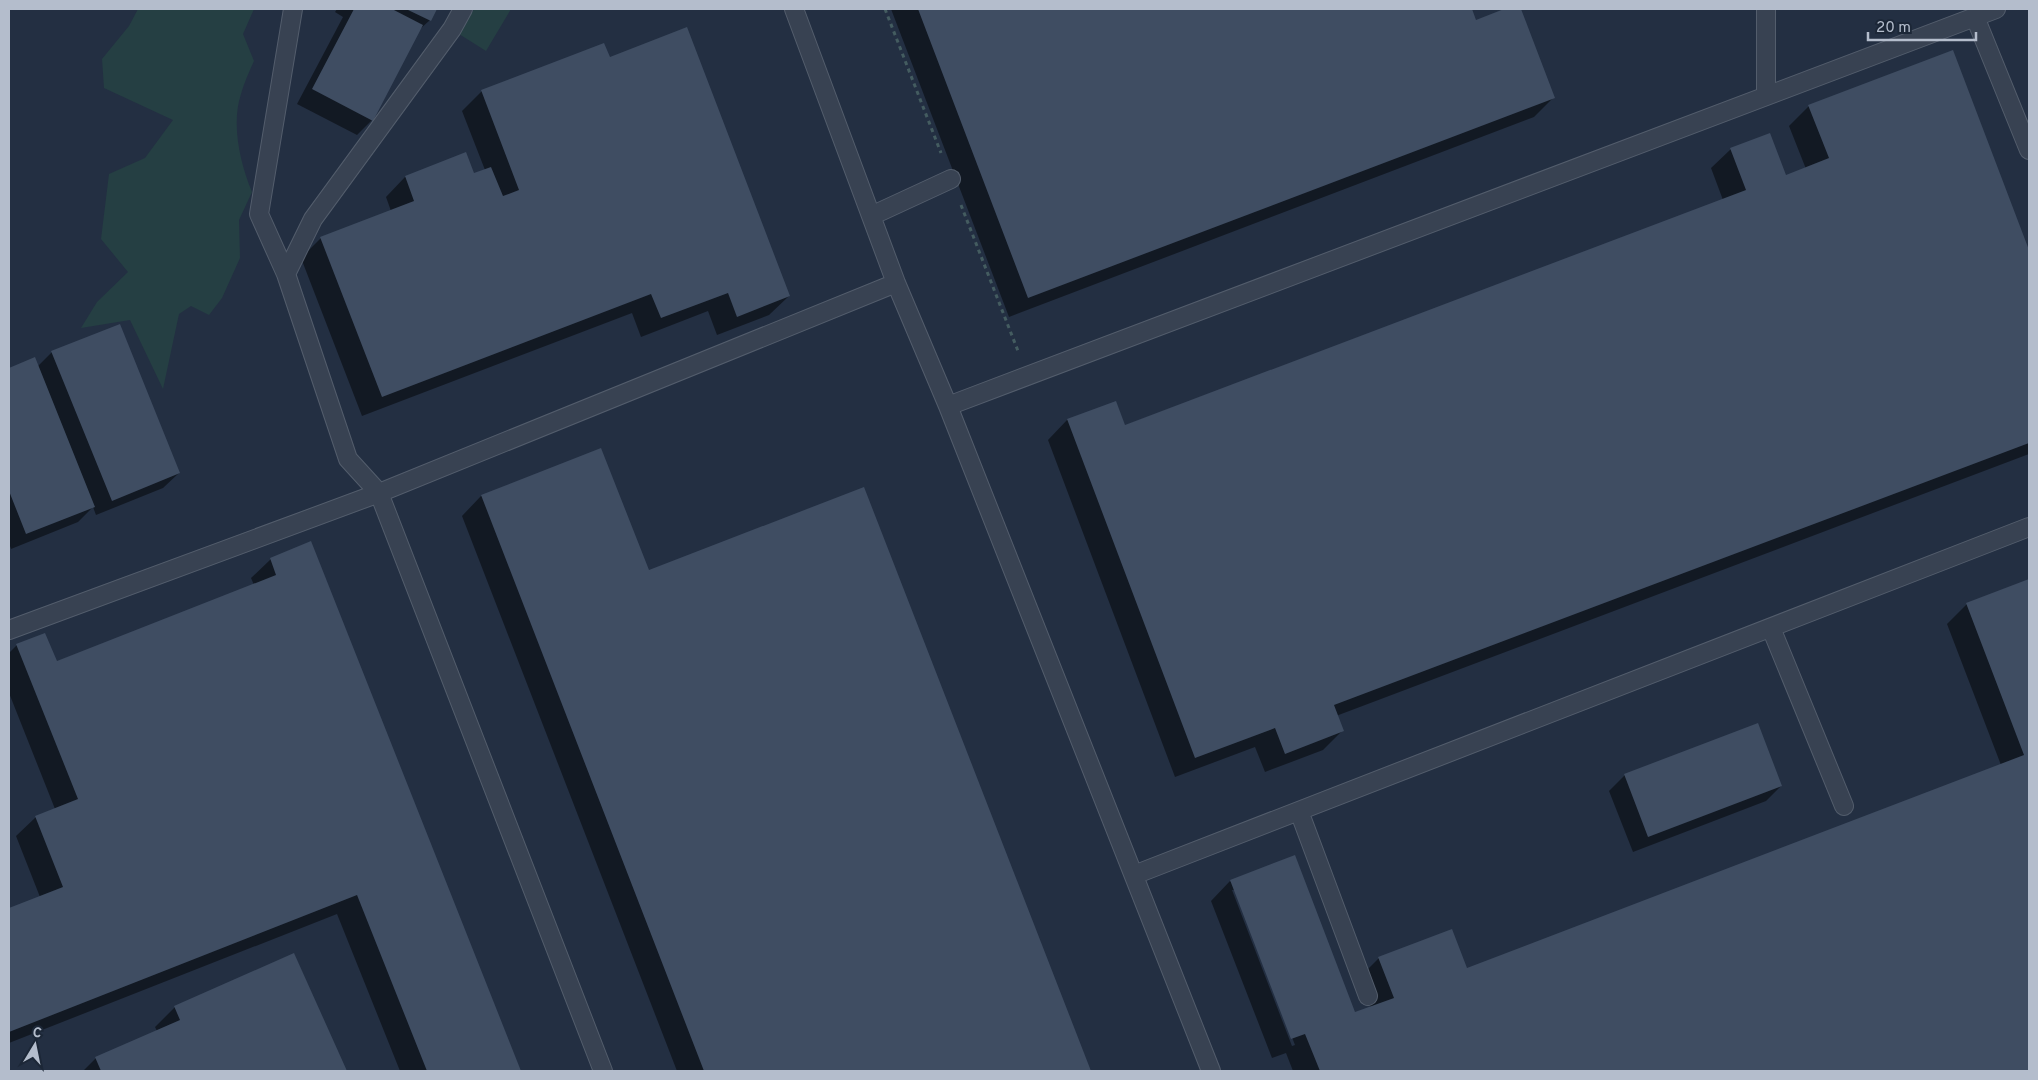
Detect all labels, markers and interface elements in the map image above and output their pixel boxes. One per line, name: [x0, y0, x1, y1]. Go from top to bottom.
scale bar: [1868, 10, 1976, 42]
text: 20 m: [1876, 19, 1911, 38]
north arrow: [10, 1020, 60, 1070]
text: С: [31, 1025, 43, 1043]

